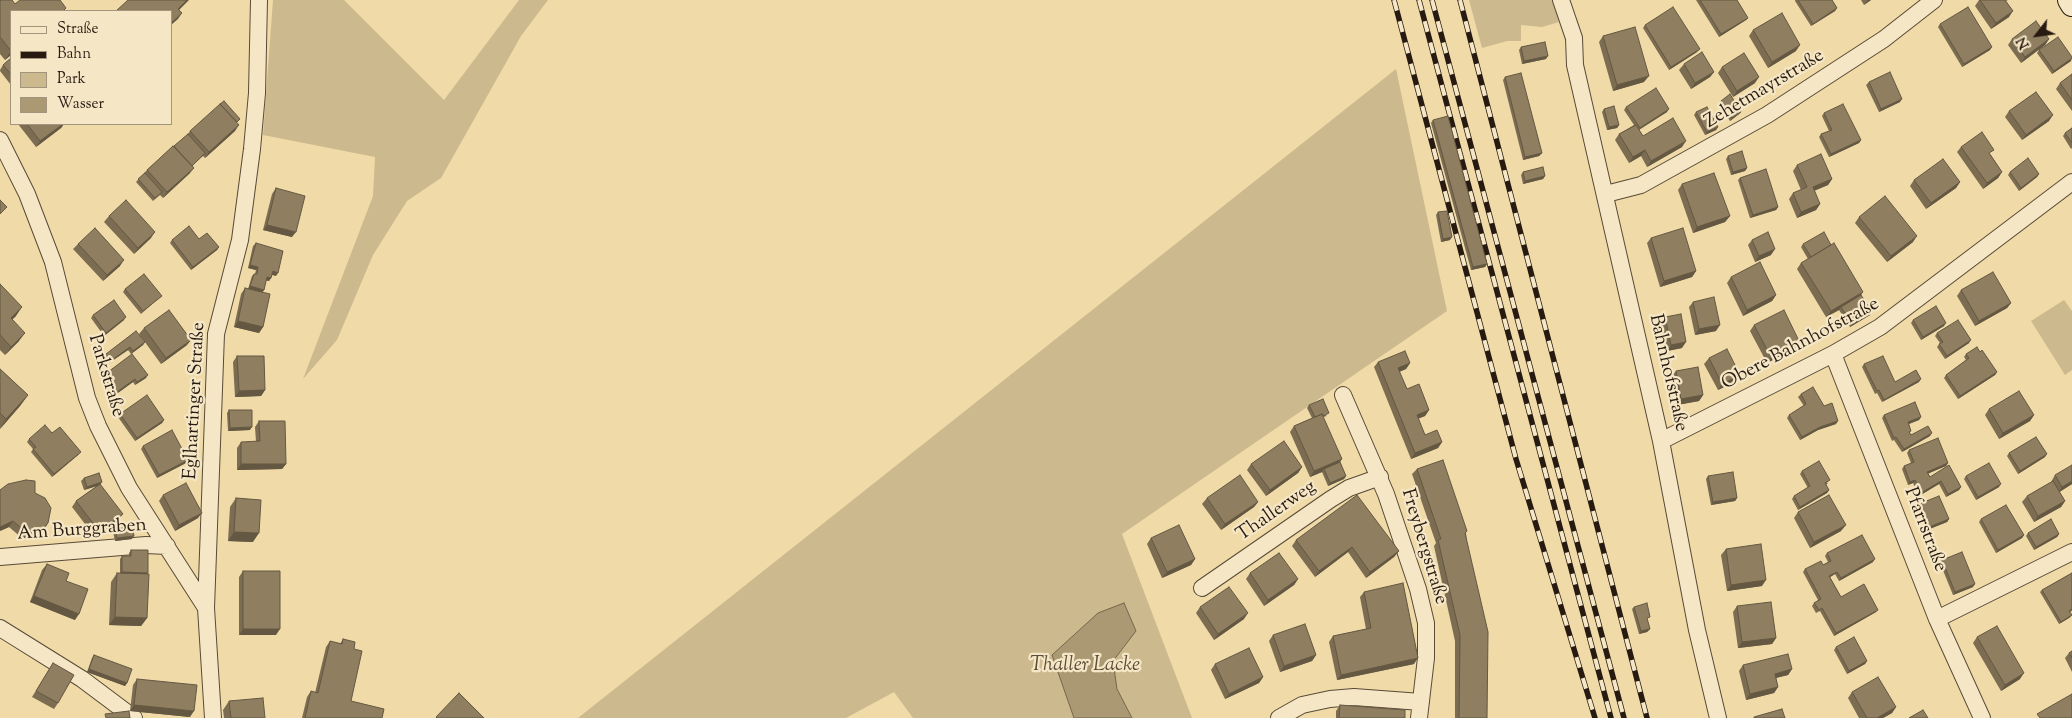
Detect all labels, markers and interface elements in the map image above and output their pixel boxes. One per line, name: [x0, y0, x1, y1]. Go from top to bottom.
legend: [10, 10, 172, 125]
north arrow: [2012, 10, 2062, 60]
text: Straße: [57, 19, 99, 40]
text: N: [2013, 33, 2035, 52]
text: Bahn: [57, 44, 91, 65]
street label: Zehetmayrstraße: [1701, 45, 1829, 135]
text: Park: [57, 69, 86, 90]
text: Wasser: [57, 94, 104, 115]
street label: Obere Bahnhofstraße: [1718, 294, 1884, 396]
street label: Bahnhofstraße: [1642, 312, 1692, 434]
street label: Eglhartinger Straße: [180, 322, 212, 480]
street label: Parkstraße: [82, 332, 128, 420]
street label: Thallerweg: [1233, 476, 1321, 548]
street label: Pfarrstraße: [1898, 485, 1950, 575]
street label: Freybergstraße: [1395, 486, 1451, 608]
street label: Am Burggraben: [16, 515, 148, 547]
water label: Thaller Lacke: [1030, 655, 1140, 679]

